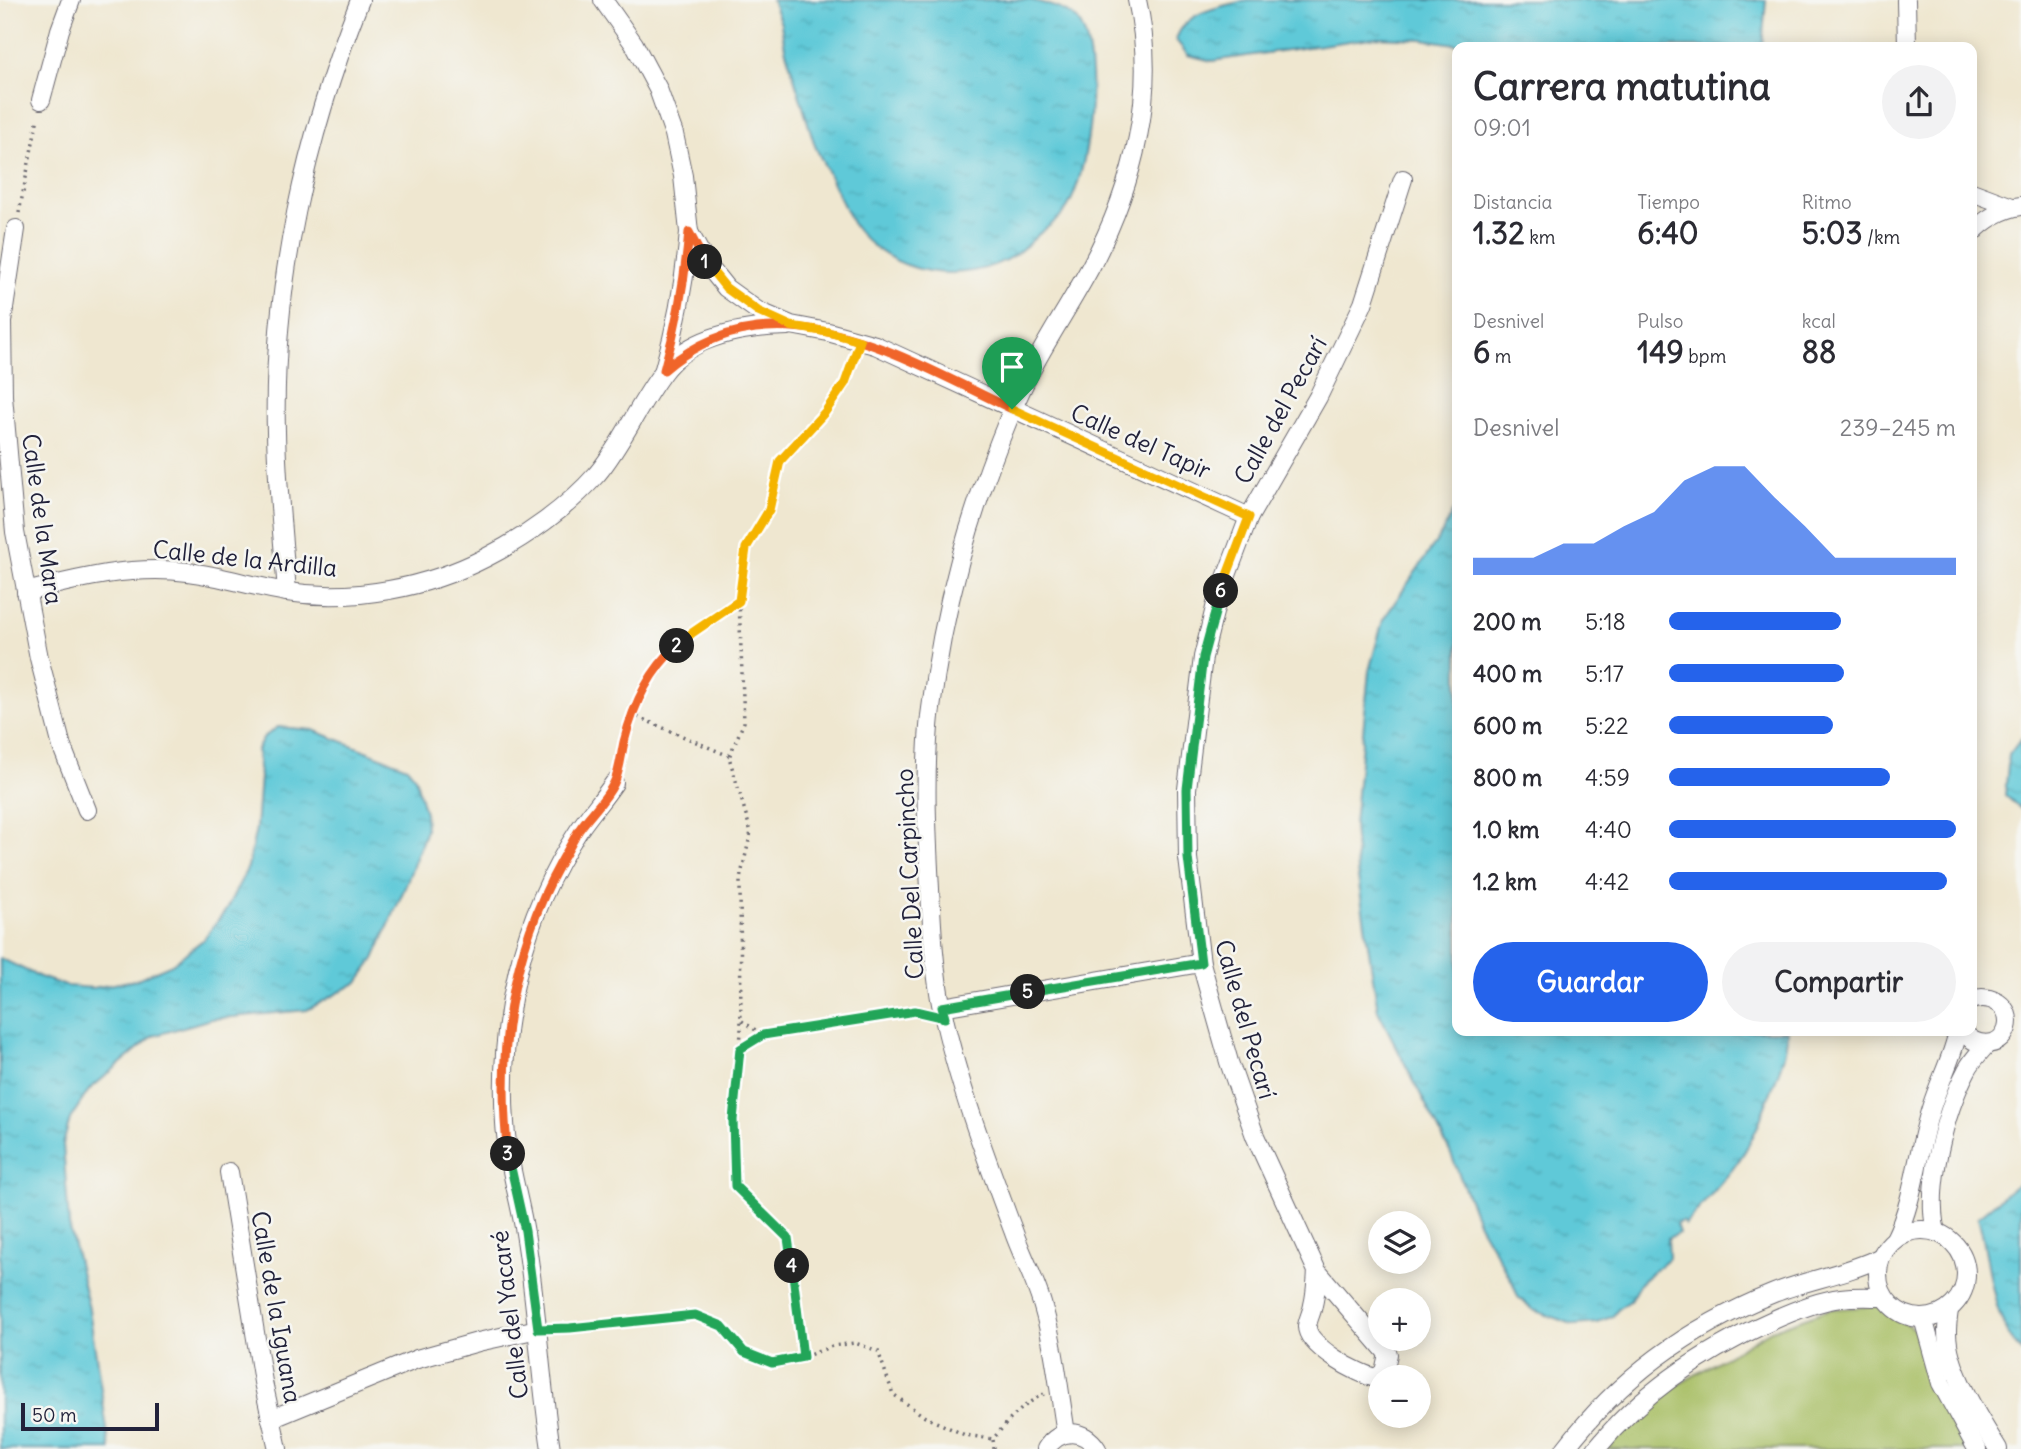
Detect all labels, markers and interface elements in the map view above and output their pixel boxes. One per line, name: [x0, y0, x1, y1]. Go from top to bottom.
text: Carrera matutina: [1473, 63, 1771, 110]
button: share: [1882, 65, 1956, 139]
text: 09:01: [1473, 113, 1531, 142]
text: Distancia: [1473, 190, 1552, 214]
text: Tiempo: [1637, 190, 1700, 214]
text: Ritmo: [1802, 190, 1852, 214]
text: 1.32: [1473, 214, 1525, 252]
text: 6:40: [1637, 214, 1699, 252]
text: 5:03: [1802, 214, 1862, 252]
text: km: [1525, 225, 1556, 249]
text: /km: [1862, 225, 1900, 249]
pin: 1: [688, 244, 722, 280]
text: 1: [701, 249, 708, 273]
text: Desnivel: [1473, 309, 1544, 333]
text: Pulso: [1637, 309, 1683, 333]
text: kcal: [1802, 309, 1836, 333]
street label: Calle del Pecarí: [1227, 331, 1333, 489]
text: 6: [1473, 333, 1490, 371]
text: 149: [1637, 333, 1684, 371]
text: 88: [1802, 333, 1836, 371]
pin: [982, 337, 1042, 409]
text: m: [1490, 344, 1512, 368]
text: bpm: [1684, 344, 1726, 368]
icon: arrive: [993, 348, 1031, 386]
street label: Calle del Tapir: [1066, 397, 1216, 485]
text: Desnivel: [1473, 413, 1559, 442]
text: 239–245 m: [1840, 413, 1956, 442]
street label: Calle de la Mara: [16, 432, 70, 606]
street label: Calle de la Ardilla: [151, 533, 339, 583]
pin: 6: [1204, 574, 1238, 608]
text: 6: [1215, 578, 1226, 602]
text: 200 m: [1473, 607, 1542, 636]
text: 5:18: [1585, 607, 1626, 636]
pin: 2: [660, 628, 694, 664]
text: 2: [671, 633, 682, 657]
text: 400 m: [1473, 659, 1542, 688]
text: 5:17: [1585, 659, 1624, 688]
text: 600 m: [1473, 711, 1542, 740]
text: 5:22: [1585, 711, 1629, 740]
text: 800 m: [1473, 763, 1542, 792]
text: 4:59: [1585, 763, 1630, 792]
street label: Calle Del Carpincho: [888, 768, 930, 980]
text: 1.0 km: [1473, 815, 1539, 844]
text: 4:40: [1585, 815, 1632, 844]
text: 1.2 km: [1473, 867, 1537, 896]
text: 4:42: [1585, 867, 1629, 896]
street label: Calle del Pecarí: [1209, 936, 1283, 1102]
button: Guardar: [1473, 942, 1708, 1022]
button: Compartir: [1722, 942, 1956, 1022]
pin: 5: [1010, 974, 1046, 1010]
text: 5: [1022, 979, 1033, 1003]
pin: 3: [490, 1136, 526, 1172]
text: 3: [502, 1141, 513, 1165]
street label: Calle de la Iguana: [245, 1208, 309, 1406]
map controls: [1368, 1211, 1431, 1428]
button: layers: [1368, 1211, 1431, 1274]
street label: Calle del Yacaré: [484, 1229, 534, 1401]
pin: 4: [774, 1248, 810, 1284]
text: 4: [786, 1253, 797, 1277]
button: +: [1368, 1288, 1431, 1351]
button: −: [1368, 1365, 1431, 1428]
scale bar: [21, 1400, 159, 1432]
text: 50 m: [32, 1403, 77, 1427]

